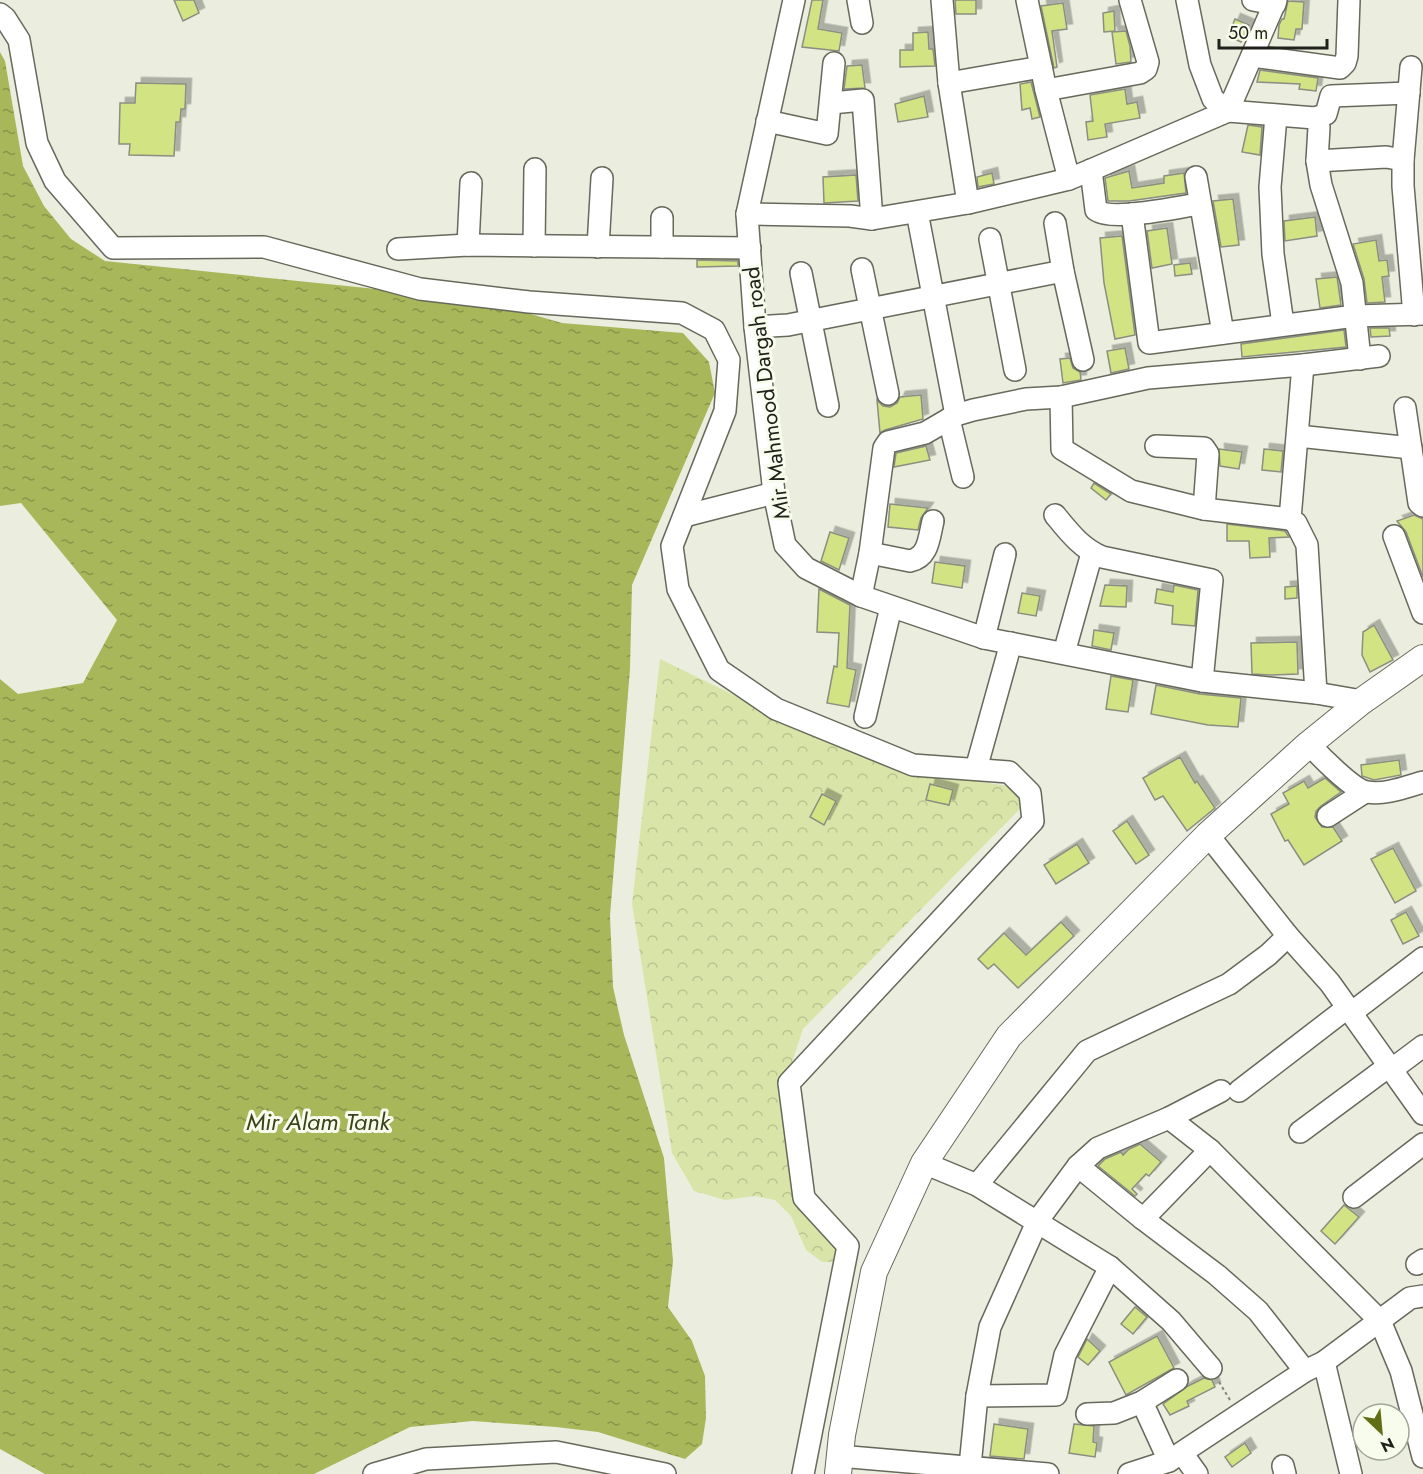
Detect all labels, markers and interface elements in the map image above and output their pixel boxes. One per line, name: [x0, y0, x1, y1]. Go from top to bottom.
scale bar: [1219, 12, 1327, 50]
text: 50 m: [1228, 20, 1268, 46]
street label: Mir Mahmood Dargah road: [735, 265, 797, 521]
water label: Mir Alam Tank: [246, 1104, 392, 1139]
north arrow: [1351, 1402, 1411, 1462]
text: N: [1377, 1432, 1398, 1458]

